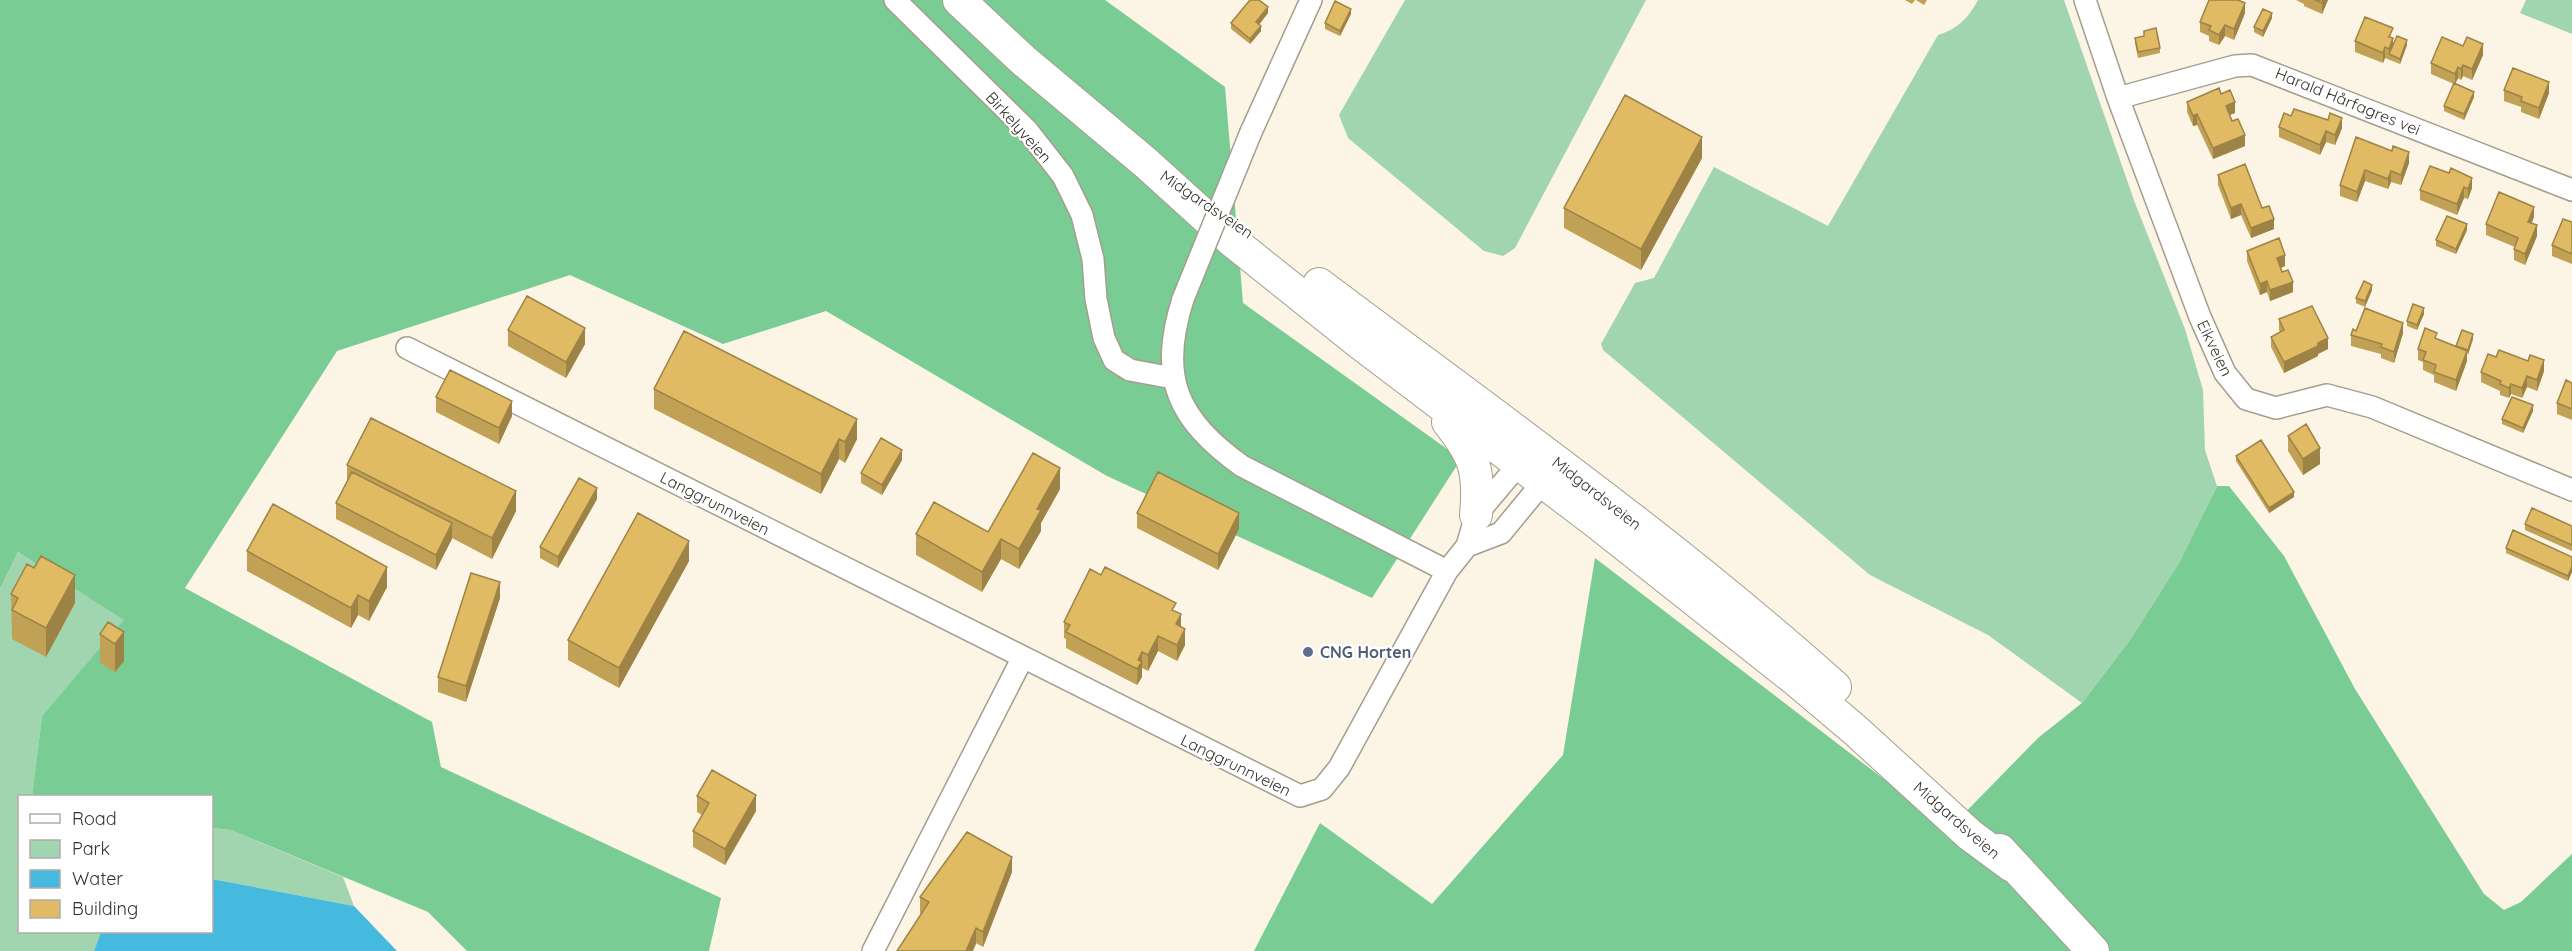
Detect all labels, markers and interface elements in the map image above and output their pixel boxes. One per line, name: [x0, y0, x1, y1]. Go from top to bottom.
street label: Harald Hårfagres vei: [2272, 63, 2424, 139]
street label: Birkelyveien: [982, 87, 1056, 167]
street label: Midgardsveien: [1157, 165, 1257, 243]
street label: Eikveien: [2193, 317, 2237, 379]
street label: Midgardsveien: [1548, 452, 1646, 534]
street label: Langgrunnveien: [657, 467, 773, 539]
place label: CNG Horten: [1320, 642, 1411, 662]
marker: CNG Horten: [1301, 645, 1315, 659]
street label: Langgrunnveien: [1178, 730, 1294, 800]
street label: Midgardsveien: [1910, 777, 2004, 863]
legend: [18, 795, 213, 933]
text: Road: [72, 807, 117, 830]
text: Park: [72, 837, 110, 860]
text: Water: [72, 867, 123, 890]
text: Building: [72, 897, 138, 920]

